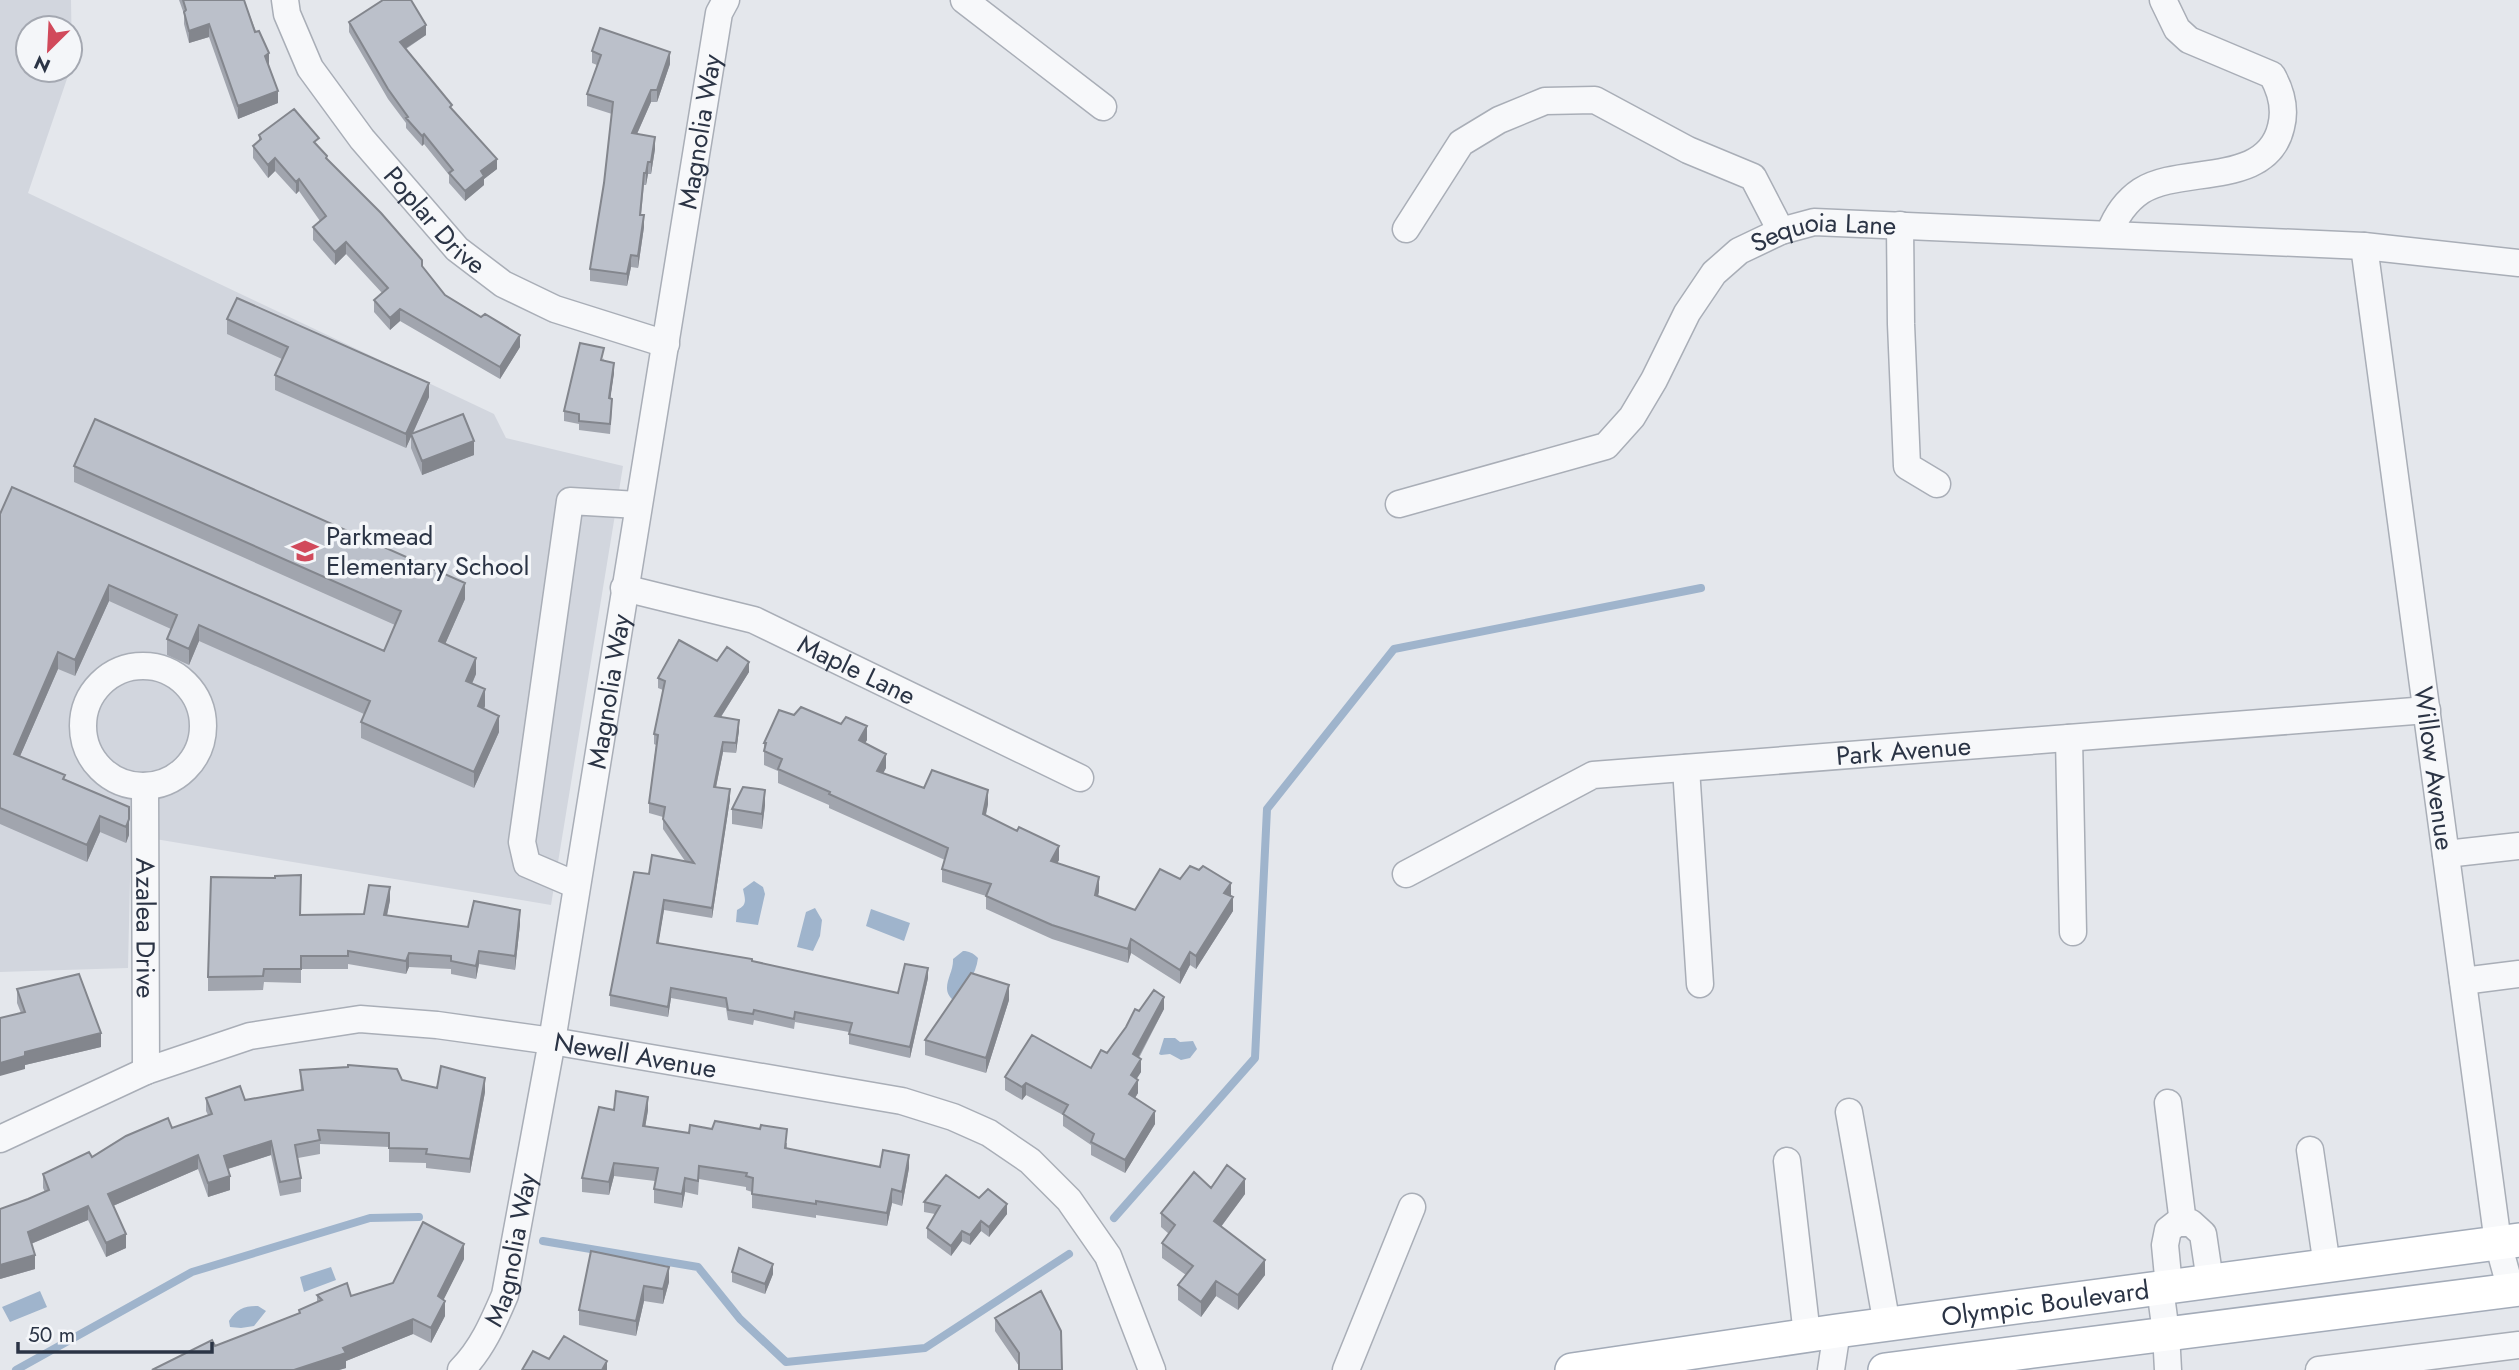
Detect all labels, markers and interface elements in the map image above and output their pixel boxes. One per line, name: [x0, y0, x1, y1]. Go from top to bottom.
north arrow: [14, 14, 84, 84]
text: N: [30, 49, 55, 79]
street label: Magnolia Way: [668, 51, 731, 212]
street label: Poplar Drive: [375, 158, 494, 283]
street label: Sequoia Lane: [1744, 203, 1897, 262]
place label: Parkmead Elementary School: [326, 517, 529, 585]
school or university icon: Parkmead Elementary School: [290, 536, 320, 566]
street label: Magnolia Way: [578, 611, 640, 772]
street label: Maple Lane: [791, 625, 922, 715]
street label: Willow Avenue: [2404, 684, 2464, 853]
street label: Park Avenue: [1835, 727, 1972, 775]
street label: Azalea Drive: [126, 858, 165, 998]
street label: Newell Avenue: [551, 1023, 720, 1088]
street label: Magnolia Way: [474, 1169, 546, 1333]
street label: Olympic Boulevard: [1939, 1271, 2151, 1336]
scale bar: [18, 1310, 212, 1354]
text: 50 m: [28, 1320, 75, 1350]

